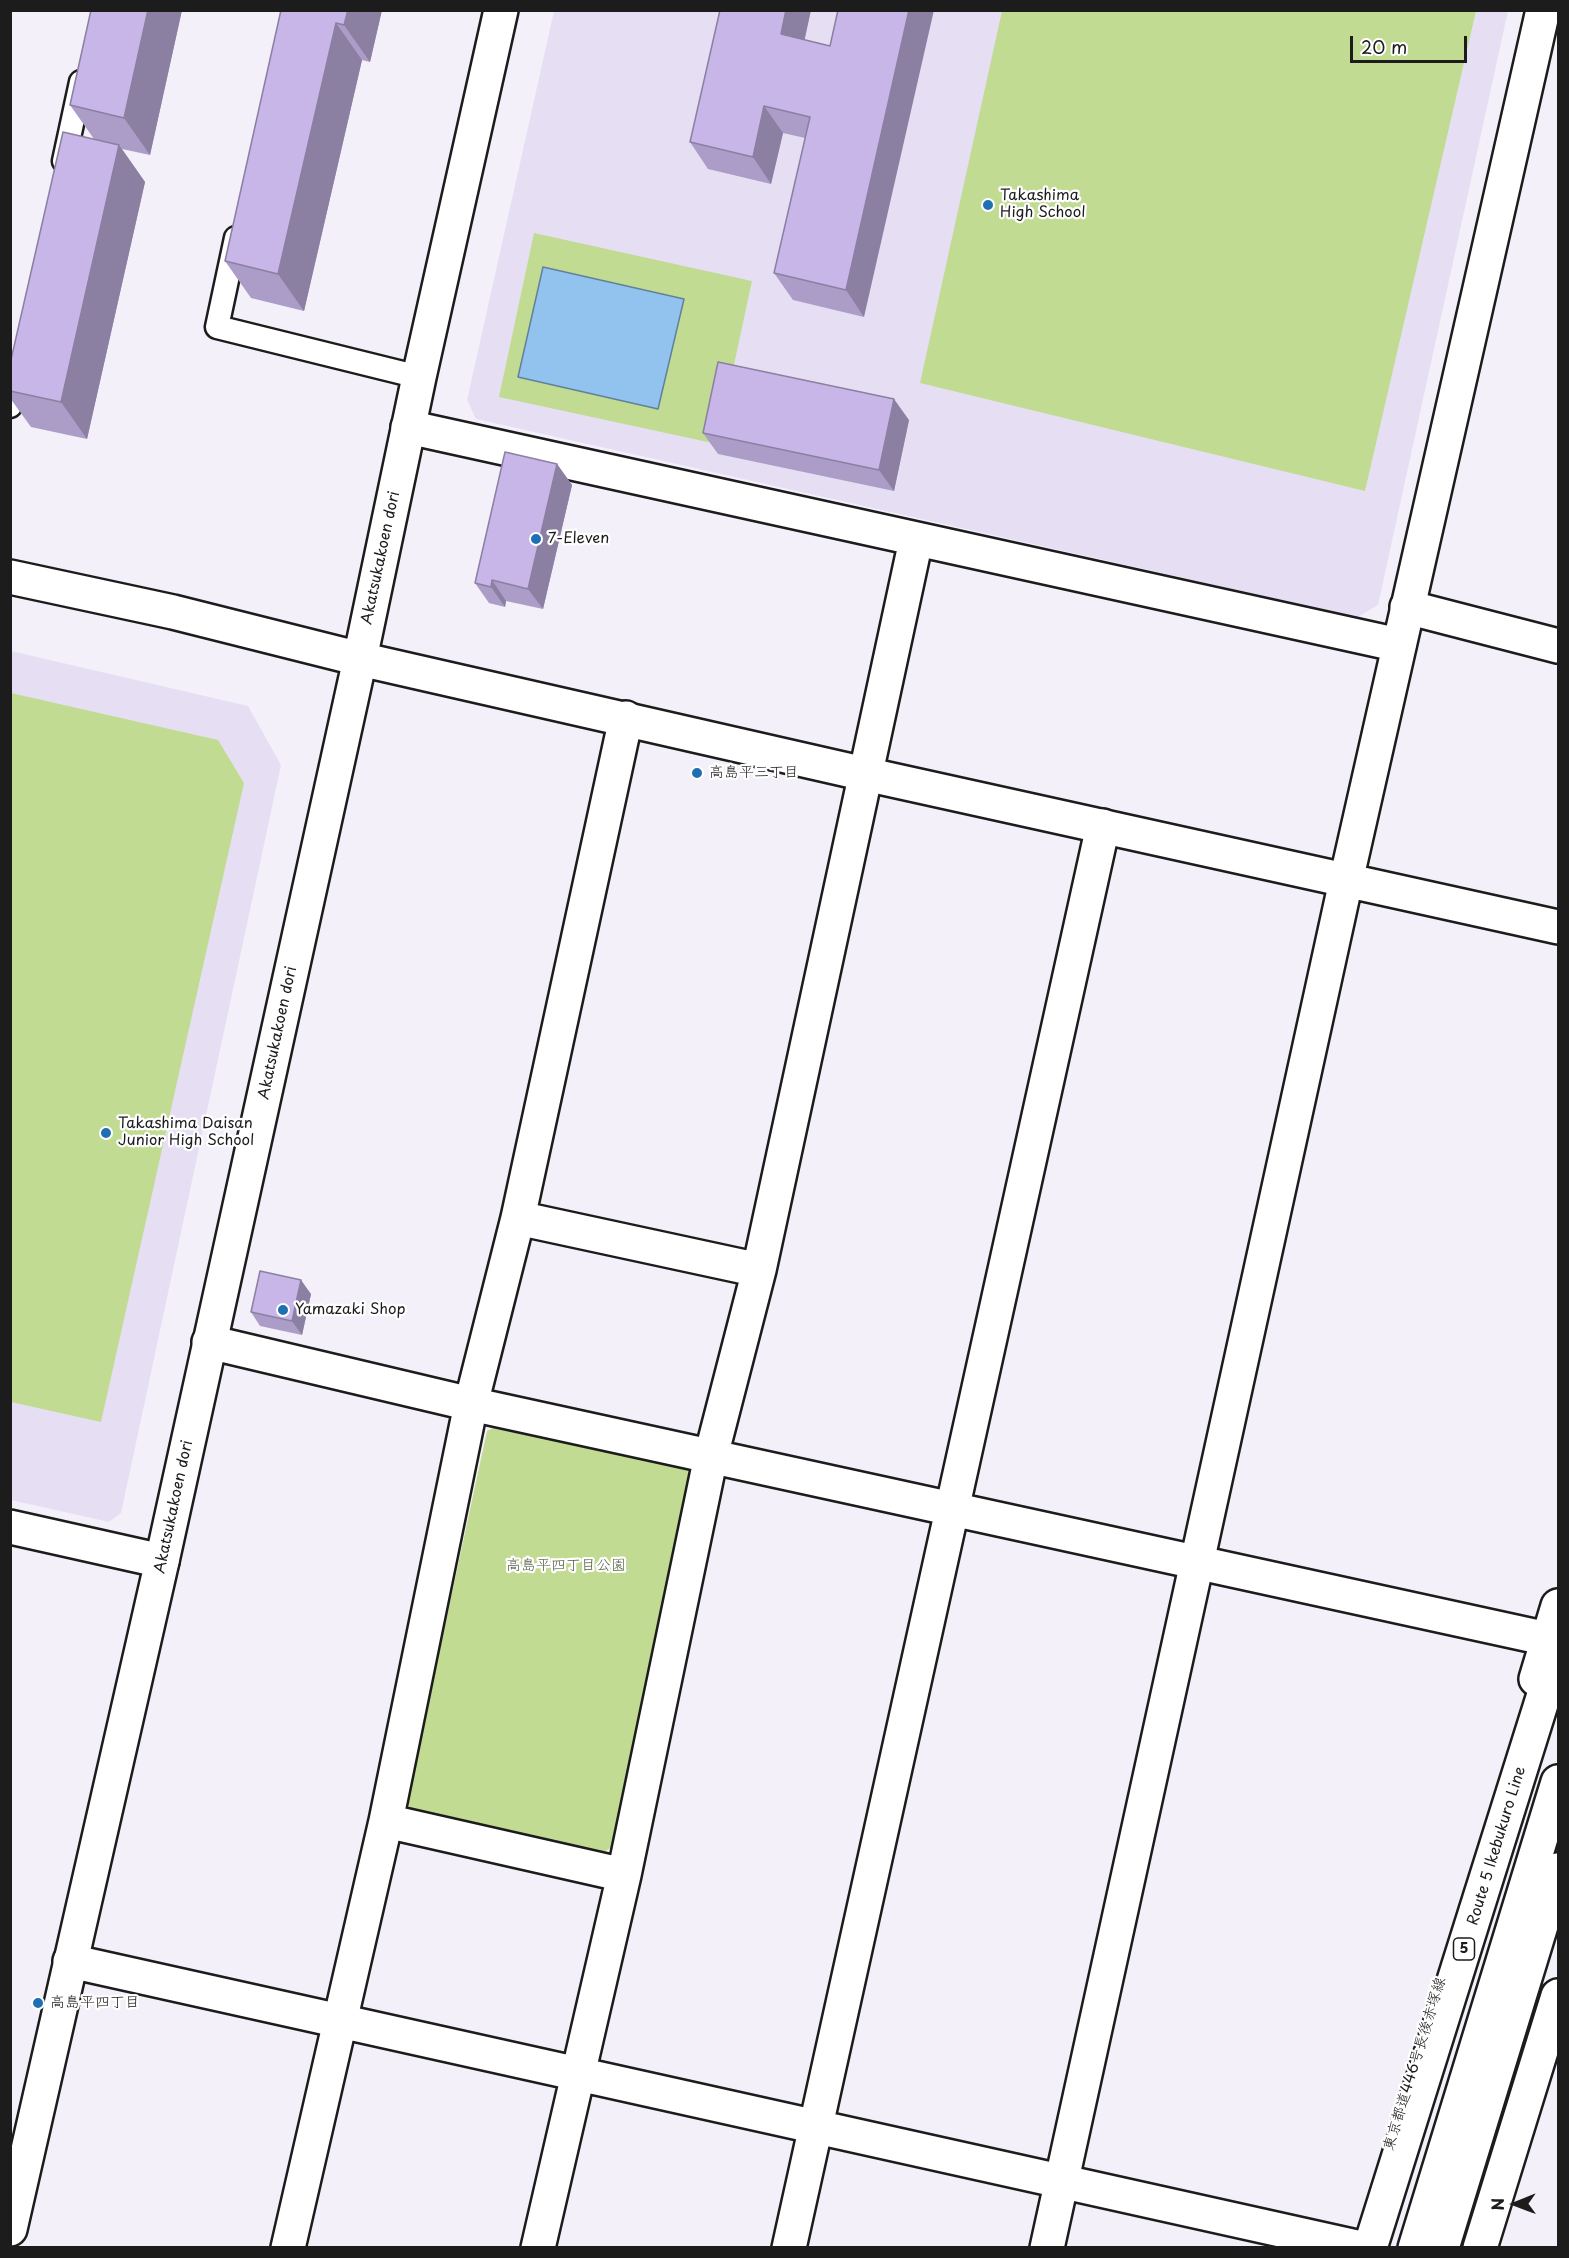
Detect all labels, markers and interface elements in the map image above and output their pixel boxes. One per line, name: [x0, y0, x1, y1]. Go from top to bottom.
scale bar: [1353, 24, 1470, 62]
text: 20 m: [1361, 33, 1407, 60]
place label: Takashima High School: [1000, 187, 1085, 222]
marker: Takashima High School: [981, 198, 995, 212]
street label: Akatsukakoen dori: [358, 490, 404, 626]
place label: 7-Eleven: [548, 530, 609, 548]
marker: 7-Eleven: [529, 532, 543, 546]
place label: 高島平三丁目: [709, 764, 799, 782]
marker: 高島平三丁目: [690, 766, 704, 780]
street label: Akatsukakoen dori: [255, 965, 301, 1101]
place label: Takashima Daisan Junior High School: [118, 1115, 254, 1150]
marker: Takashima Daisan Junior High School: [99, 1126, 113, 1140]
place label: Yamazaki Shop: [295, 1301, 406, 1319]
marker: Yamazaki Shop: [276, 1303, 290, 1317]
street label: Akatsukakoen dori: [151, 1439, 197, 1575]
park label: 高島平四丁目公園: [506, 1557, 626, 1575]
street label: Route 5 Ikebukuro Line: [1464, 1764, 1530, 1928]
road number: 5: [1454, 1938, 1474, 1960]
street label: 東京都道446号長後赤塚線: [1380, 1975, 1450, 2153]
place label: 高島平四丁目: [50, 1994, 140, 2012]
marker: 高島平四丁目: [31, 1996, 45, 2010]
north arrow: [1485, 2174, 1545, 2234]
text: N: [1485, 2198, 1509, 2211]

